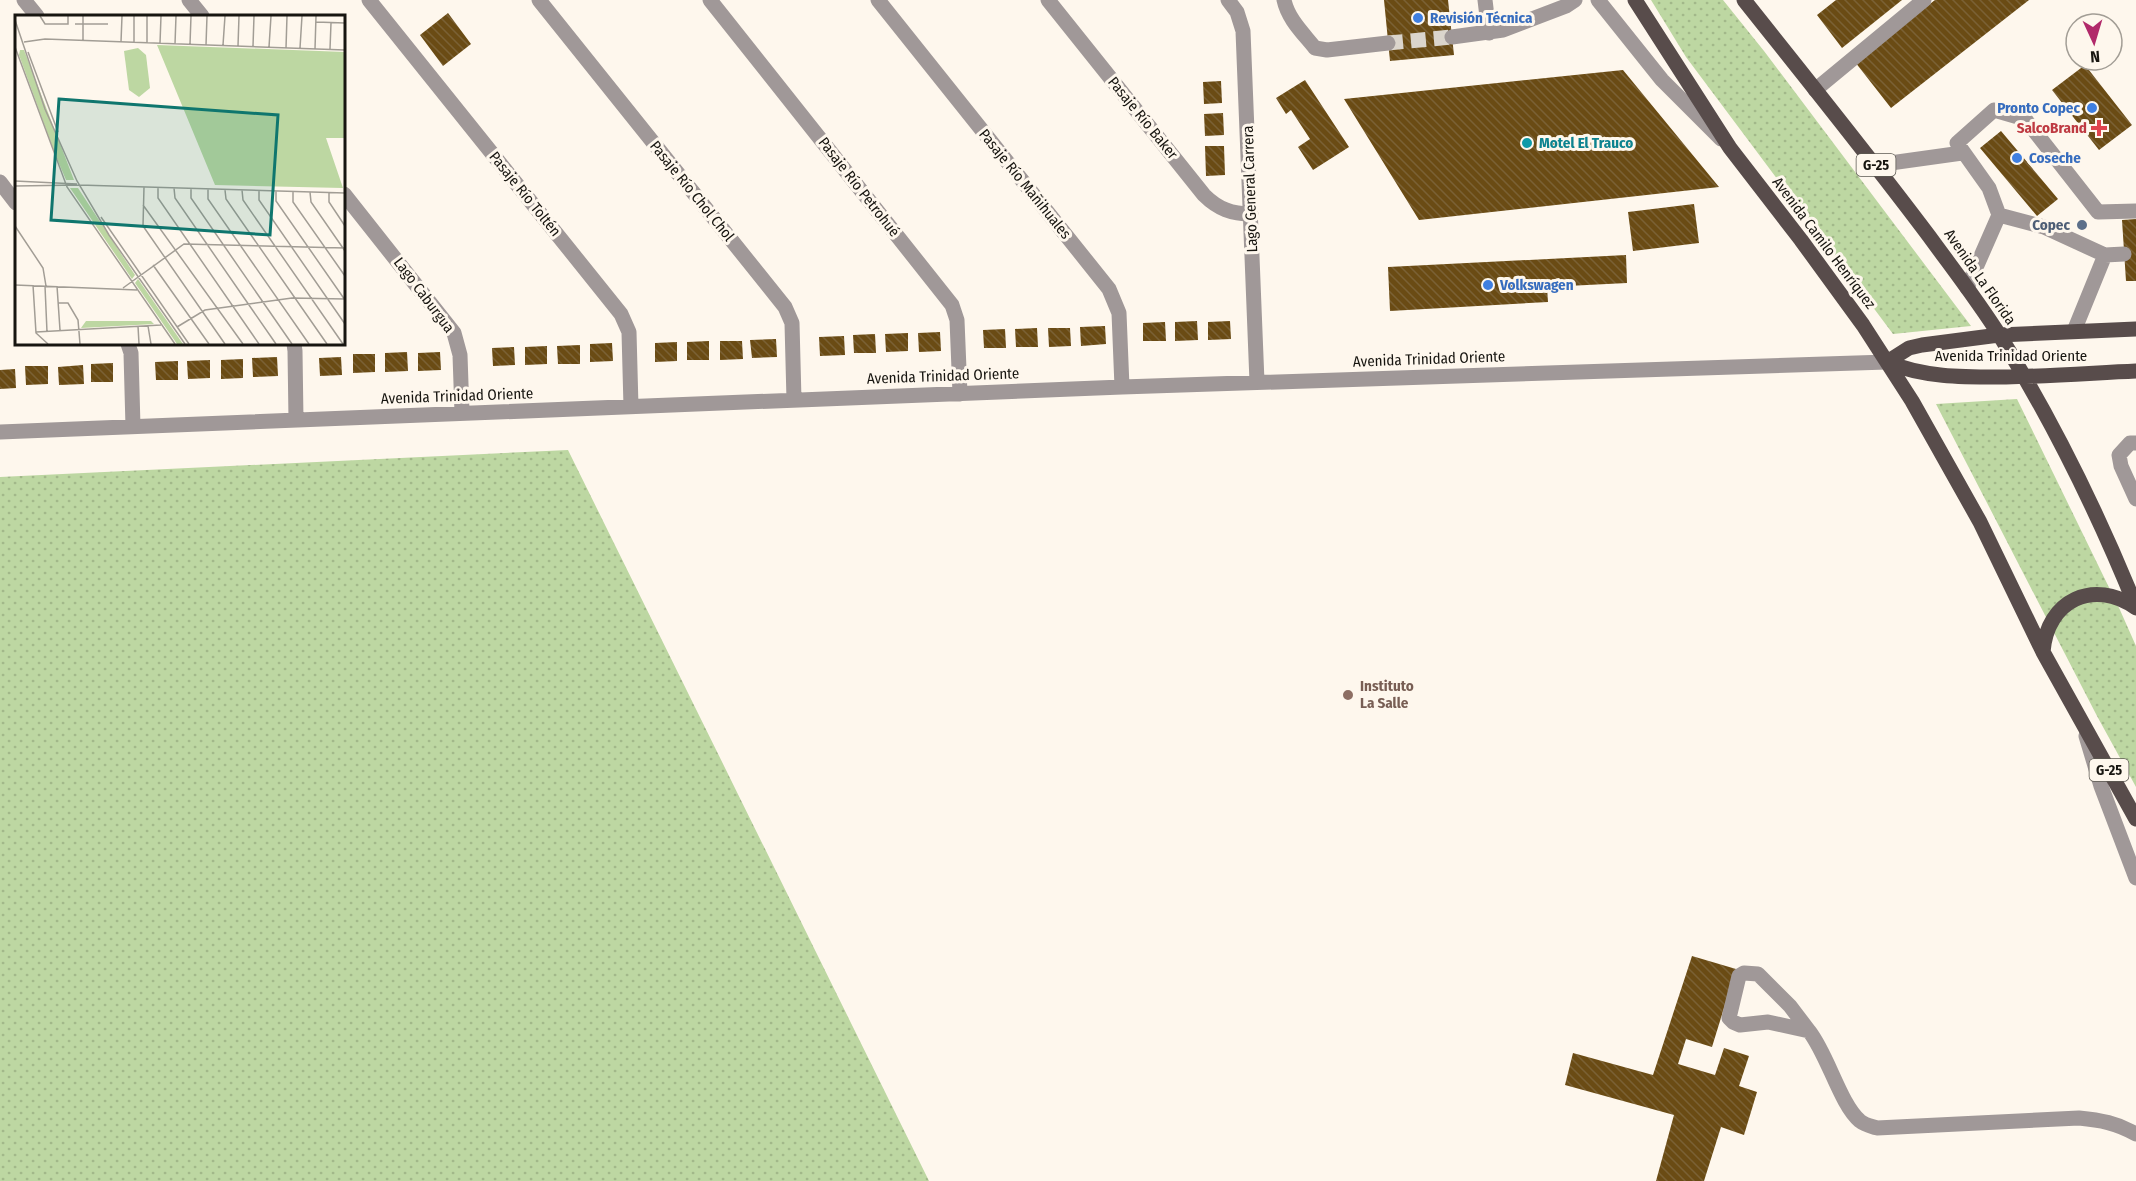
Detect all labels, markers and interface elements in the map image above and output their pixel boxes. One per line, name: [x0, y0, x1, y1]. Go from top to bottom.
place label: Revisión Técnica: [1430, 9, 1533, 27]
marker: Revisión Técnica: [1411, 11, 1425, 25]
north arrow: [2064, 12, 2124, 72]
inset map: [15, 15, 345, 345]
text: N: [2090, 47, 2100, 66]
street label: Pasaje Río Baker: [1104, 73, 1182, 163]
place label: Pronto Copec: [1997, 99, 2080, 117]
marker: Pronto Copec: [2085, 101, 2099, 115]
place label: SalcoBrand: [2017, 119, 2087, 137]
marker: SalcoBrand: [2092, 121, 2106, 135]
street label: Pasaje Río Mañihuales: [975, 125, 1075, 243]
street label: Lago General Carrera: [1239, 125, 1261, 253]
street label: Pasaje Río Petrohué: [815, 134, 903, 240]
place label: Motel El Trauco: [1539, 134, 1633, 152]
marker: Motel El Trauco: [1520, 136, 1534, 150]
street label: Pasaje Río Chol Chol: [646, 137, 738, 245]
street label: Pasaje Río Toltén: [485, 148, 565, 240]
place label: Coseche: [2029, 149, 2081, 167]
marker: Coseche: [2010, 151, 2024, 165]
road number: G-25: [1856, 154, 1896, 176]
street label: Avenida Camilo Henríquez: [1769, 173, 1880, 313]
place label: Copec: [2032, 216, 2070, 234]
marker: Copec: [2075, 218, 2089, 232]
street label: Avenida La Florida: [1940, 226, 2020, 328]
street label: Lago Caburgua: [390, 254, 458, 336]
place label: Volkswagen: [1499, 276, 1574, 294]
marker: Volkswagen: [1481, 278, 1495, 292]
street label: Avenida Trinidad Oriente: [1352, 347, 1506, 371]
street label: Avenida Trinidad Oriente: [1935, 347, 2087, 365]
street label: Avenida Trinidad Oriente: [866, 364, 1020, 388]
street label: Avenida Trinidad Oriente: [380, 384, 534, 408]
place label: Instituto La Salle: [1360, 677, 1414, 712]
marker: Instituto La Salle: [1341, 688, 1355, 702]
road number: G-25: [2090, 759, 2128, 781]

